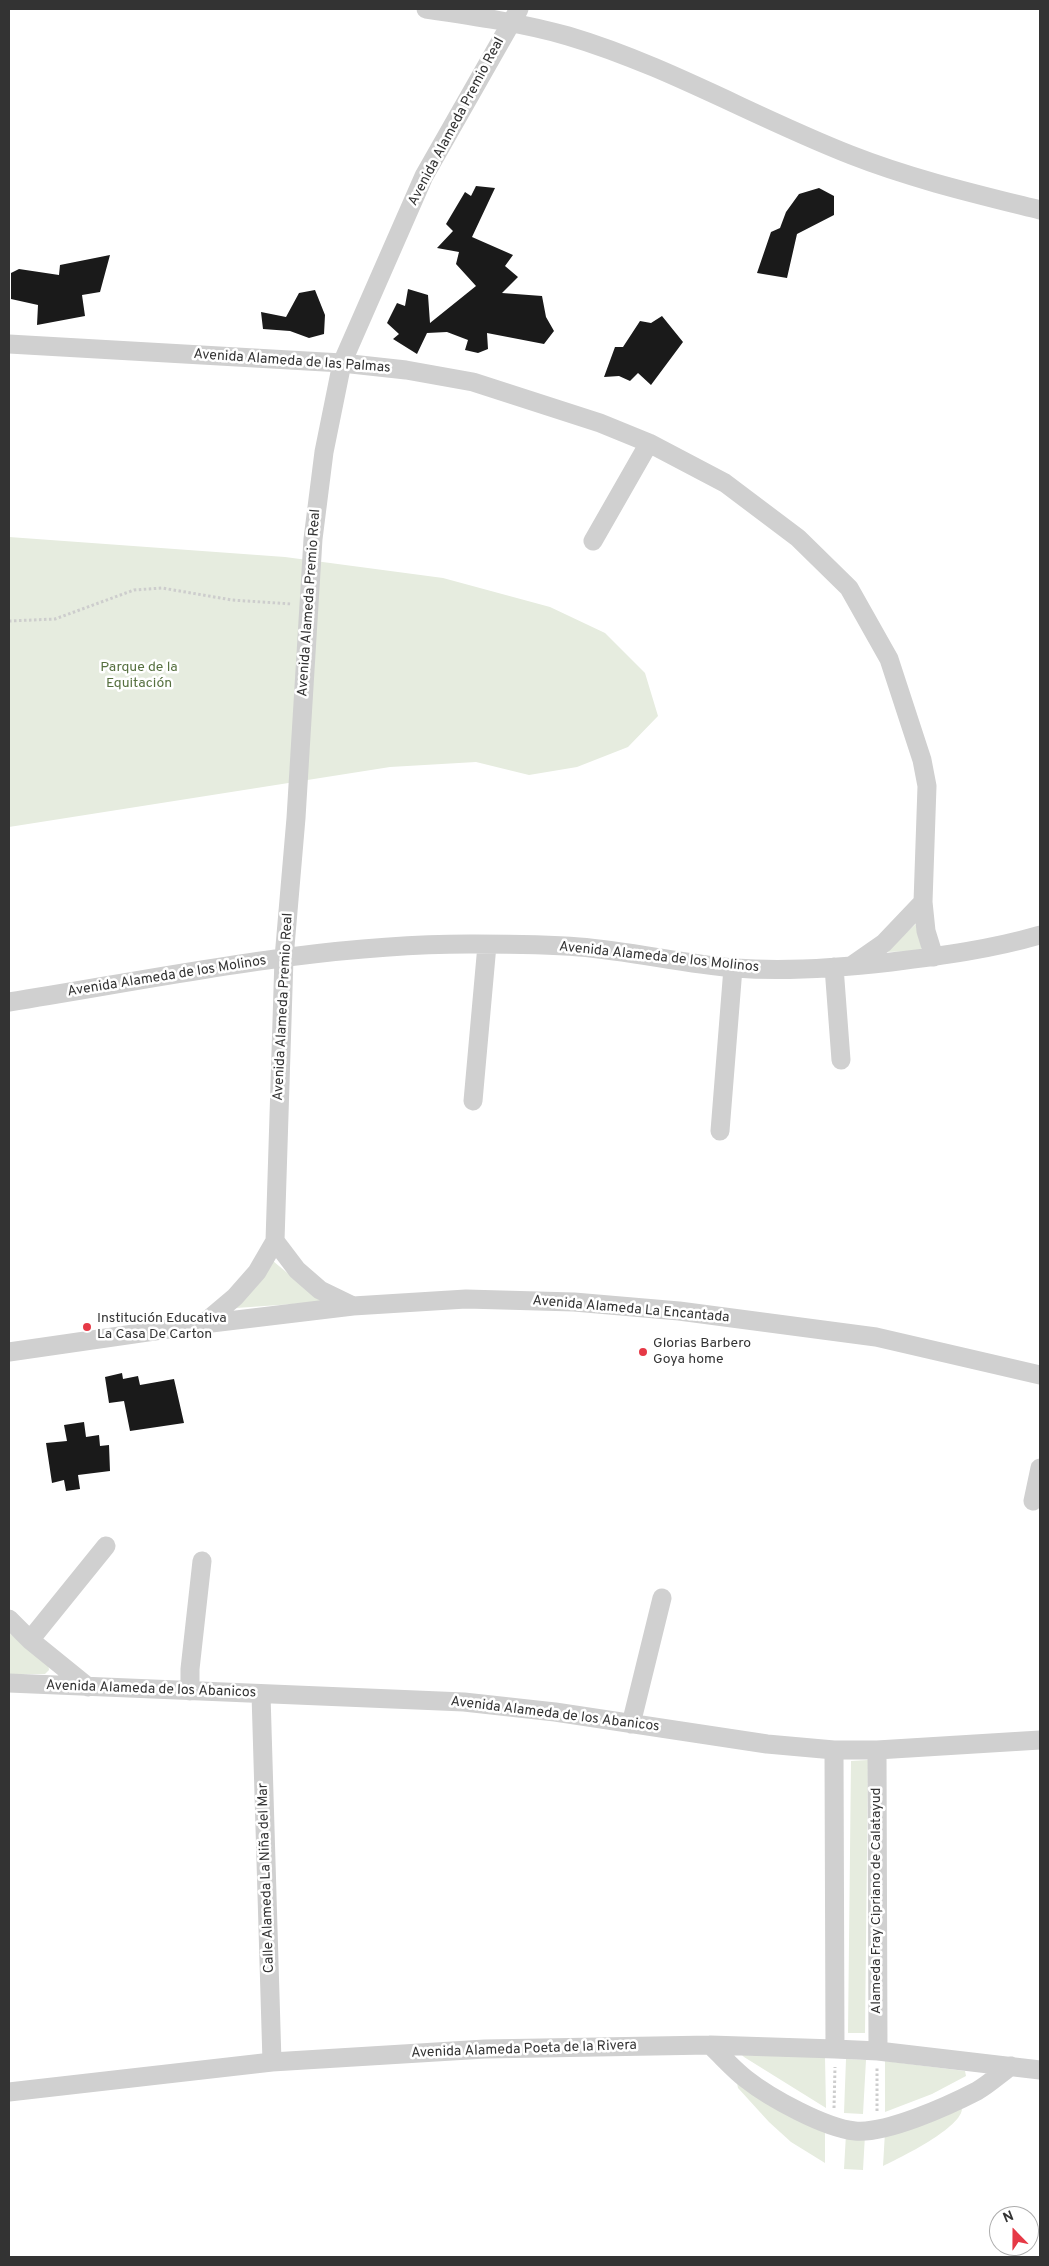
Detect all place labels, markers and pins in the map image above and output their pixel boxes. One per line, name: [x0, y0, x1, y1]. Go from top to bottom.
place label: Institución Educativa La Casa De Carton: [97, 1311, 227, 1344]
marker: Institución Educativa La Casa De Carton: [81, 1321, 93, 1333]
place label: Glorias Barbero Goya home: [653, 1336, 751, 1368]
marker: Glorias Barbero Goya home: [637, 1346, 649, 1358]

